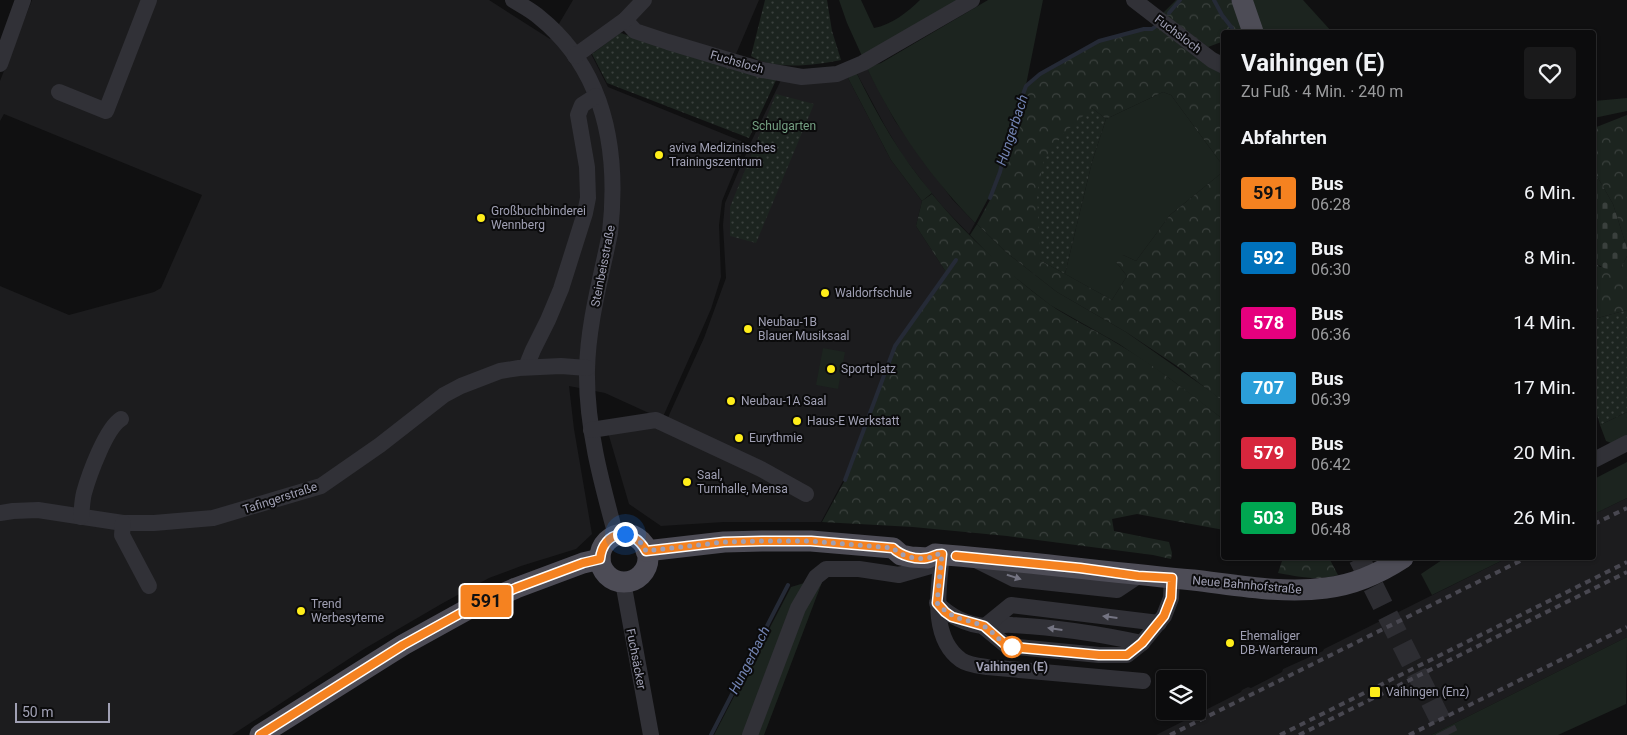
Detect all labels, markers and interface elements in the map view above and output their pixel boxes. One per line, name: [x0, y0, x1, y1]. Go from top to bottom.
street label: Fuchsloch: [1152, 12, 1204, 56]
button: heart: [1524, 47, 1576, 99]
street label: Fuchsloch: [709, 48, 765, 76]
text: Vaihingen (E): [1241, 49, 1385, 77]
text: Zu Fuß · 4 Min. · 240 m: [1241, 82, 1403, 101]
water label: Hungerbach: [993, 92, 1031, 168]
park label: Schulgarten: [752, 119, 816, 133]
text: Abfahrten: [1241, 126, 1327, 149]
place label: aviva Medizinisches Trainingszentrum: [669, 141, 776, 169]
marker: aviva Medizinisches Trainingszentrum: [653, 149, 665, 161]
text: Bus: [1311, 172, 1344, 195]
text: 6 Min.: [1524, 181, 1576, 204]
text: 591: [1253, 182, 1284, 203]
text: 06:28: [1311, 195, 1351, 214]
place label: Großbuchbinderei Wennberg: [491, 204, 586, 232]
marker: Großbuchbinderei Wennberg: [475, 212, 487, 224]
street label: Steinbeisstraße: [588, 224, 618, 308]
text: Bus: [1311, 237, 1344, 260]
text: 8 Min.: [1524, 246, 1576, 269]
text: 592: [1253, 247, 1284, 268]
text: 06:30: [1311, 260, 1351, 279]
place label: Waldorfschule: [835, 286, 912, 300]
marker: Waldorfschule: [819, 287, 831, 299]
text: Bus: [1311, 302, 1344, 325]
text: 14 Min.: [1513, 311, 1576, 334]
text: 578: [1253, 312, 1284, 333]
place label: Neubau-1B Blauer Musiksaal: [758, 315, 849, 343]
marker: Neubau-1B Blauer Musiksaal: [742, 323, 754, 335]
text: 06:36: [1311, 325, 1351, 344]
place label: Sportplatz: [841, 362, 896, 376]
marker: Sportplatz: [825, 363, 837, 375]
text: Bus: [1311, 367, 1344, 390]
text: 17 Min.: [1513, 376, 1576, 399]
text: 707: [1253, 377, 1284, 398]
text: 06:39: [1311, 390, 1351, 409]
place label: Neubau-1A Saal: [741, 394, 826, 408]
marker: Neubau-1A Saal: [725, 395, 737, 407]
place label: Haus-E Werkstatt: [807, 414, 900, 428]
marker: Haus-E Werkstatt: [791, 415, 803, 427]
place label: Eurythmie: [749, 431, 803, 445]
marker: Eurythmie: [733, 432, 745, 444]
text: Bus: [1311, 432, 1344, 455]
text: 20 Min.: [1513, 441, 1576, 464]
text: 579: [1253, 442, 1284, 463]
text: 06:42: [1311, 455, 1351, 474]
place label: Saal, Turnhalle, Mensa: [697, 468, 788, 496]
marker: Saal, Turnhalle, Mensa: [681, 476, 693, 488]
street label: Tafingerstraße: [241, 479, 319, 517]
text: Bus: [1311, 497, 1344, 520]
text: 26 Min.: [1513, 506, 1576, 529]
text: 503: [1253, 507, 1284, 528]
text: 06:48: [1311, 520, 1351, 539]
your location: [613, 522, 638, 547]
one-way arrow: [1006, 573, 1022, 581]
street label: Neue Bahnhofstraße: [1192, 573, 1302, 597]
line badge: 591: [457, 585, 515, 617]
text: 591: [471, 590, 501, 611]
place label: Trend Werbesyteme: [311, 597, 384, 625]
marker: Trend Werbesyteme: [295, 605, 307, 617]
one-way arrow: [1102, 613, 1118, 621]
water label: Hungerbach: [725, 624, 773, 696]
one-way arrow: [1047, 625, 1063, 633]
street label: Fuchsäcker: [623, 628, 649, 690]
place label: Ehemaliger DB-Warteraum: [1240, 629, 1318, 657]
marker: Vaihingen (E): [1001, 636, 1023, 658]
marker: Ehemaliger DB-Warteraum: [1224, 637, 1236, 649]
place label: Vaihingen (E): [976, 660, 1048, 674]
map controls: [1156, 670, 1206, 720]
button: layers: [1156, 670, 1206, 720]
marker: Vaihingen (Enz): [1368, 685, 1382, 699]
place label: Vaihingen (Enz): [1386, 685, 1469, 699]
scale bar: [15, 700, 110, 723]
text: 50 m: [22, 704, 54, 720]

